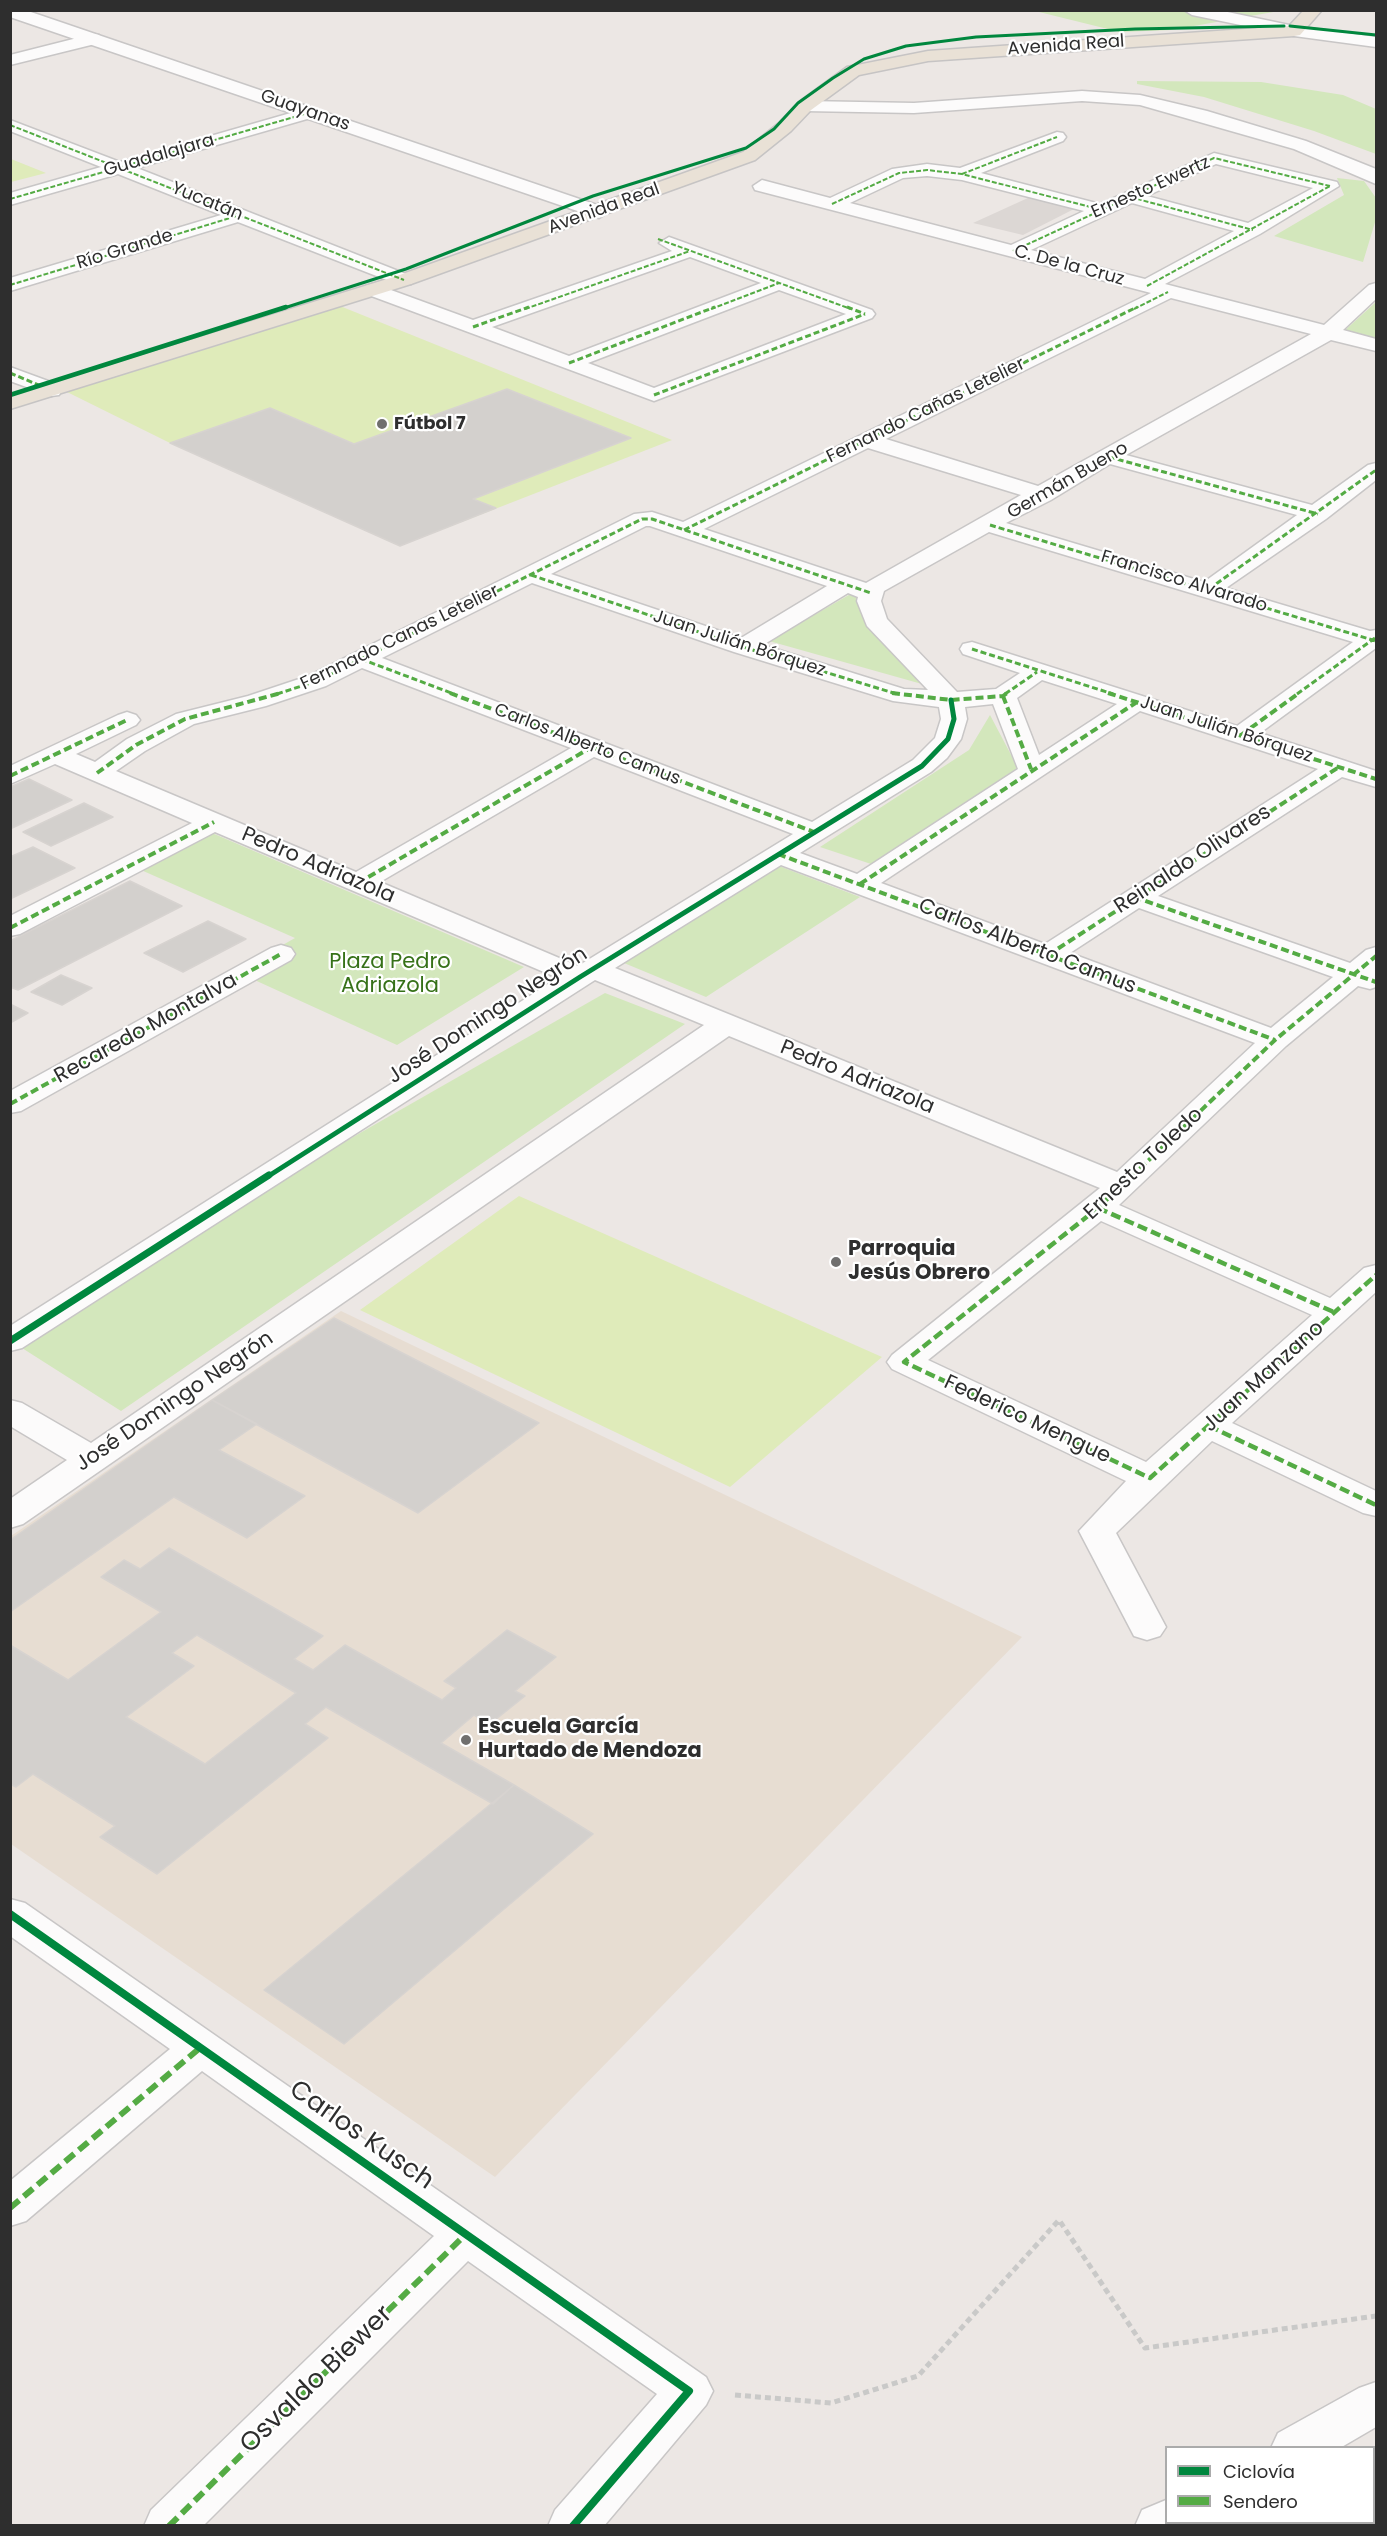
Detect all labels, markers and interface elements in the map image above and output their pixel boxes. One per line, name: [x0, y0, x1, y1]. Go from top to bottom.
street label: Avenida Real: [1007, 31, 1125, 61]
street label: Guayanas: [257, 86, 353, 136]
street label: Guadalajara: [101, 130, 217, 182]
street label: Ernesto Ewertz: [1088, 152, 1214, 224]
street label: Yucatán: [168, 178, 246, 226]
street label: Avenida Real: [545, 179, 663, 239]
street label: Río Grande: [74, 225, 176, 275]
street label: C. De la Cruz: [1012, 241, 1126, 291]
street label: Fernando Cañas Letelier: [823, 354, 1029, 468]
place label: Fútbol 7: [394, 413, 466, 435]
marker: Fútbol 7: [375, 417, 389, 431]
street label: Germán Bueno: [1004, 438, 1132, 524]
street label: Francisco Alvarado: [1098, 546, 1270, 618]
street label: Fernnado Canas Letelier: [297, 581, 503, 695]
street label: Juan Julián Bórquez: [650, 606, 828, 682]
street label: Juan Julián Bórquez: [1137, 692, 1315, 768]
street label: Carlos Alberto Camus: [491, 699, 683, 791]
street label: Reinaldo Olivares: [1110, 800, 1276, 920]
street label: Pedro Adriazola: [238, 822, 398, 910]
street label: Carlos Alberto Camus: [915, 894, 1139, 1000]
street label: José Domingo Negrón: [384, 942, 592, 1090]
park label: Plaza Pedro Adriazola: [329, 950, 451, 1000]
street label: Recaredo Montalva: [50, 968, 242, 1090]
street label: Pedro Adriazola: [776, 1036, 938, 1120]
street label: Ernesto Toledo: [1079, 1102, 1209, 1226]
place label: Parroquia Jesús Obrero: [848, 1237, 990, 1287]
marker: Parroquia Jesús Obrero: [829, 1255, 843, 1269]
street label: Juan Manzano: [1198, 1316, 1330, 1438]
street label: José Domingo Negrón: [72, 1327, 278, 1477]
street label: Federico Mengue: [940, 1370, 1114, 1470]
place label: Escuela García Hurtado de Mendoza: [478, 1715, 702, 1765]
marker: Escuela García Hurtado de Mendoza: [459, 1733, 473, 1747]
street label: Carlos Kusch: [283, 2075, 439, 2197]
street label: Osvaldo Biewer: [234, 2300, 400, 2460]
legend: [1165, 2446, 1375, 2524]
text: Ciclovía: [1223, 2459, 1295, 2484]
text: Sendero: [1223, 2489, 1298, 2514]

